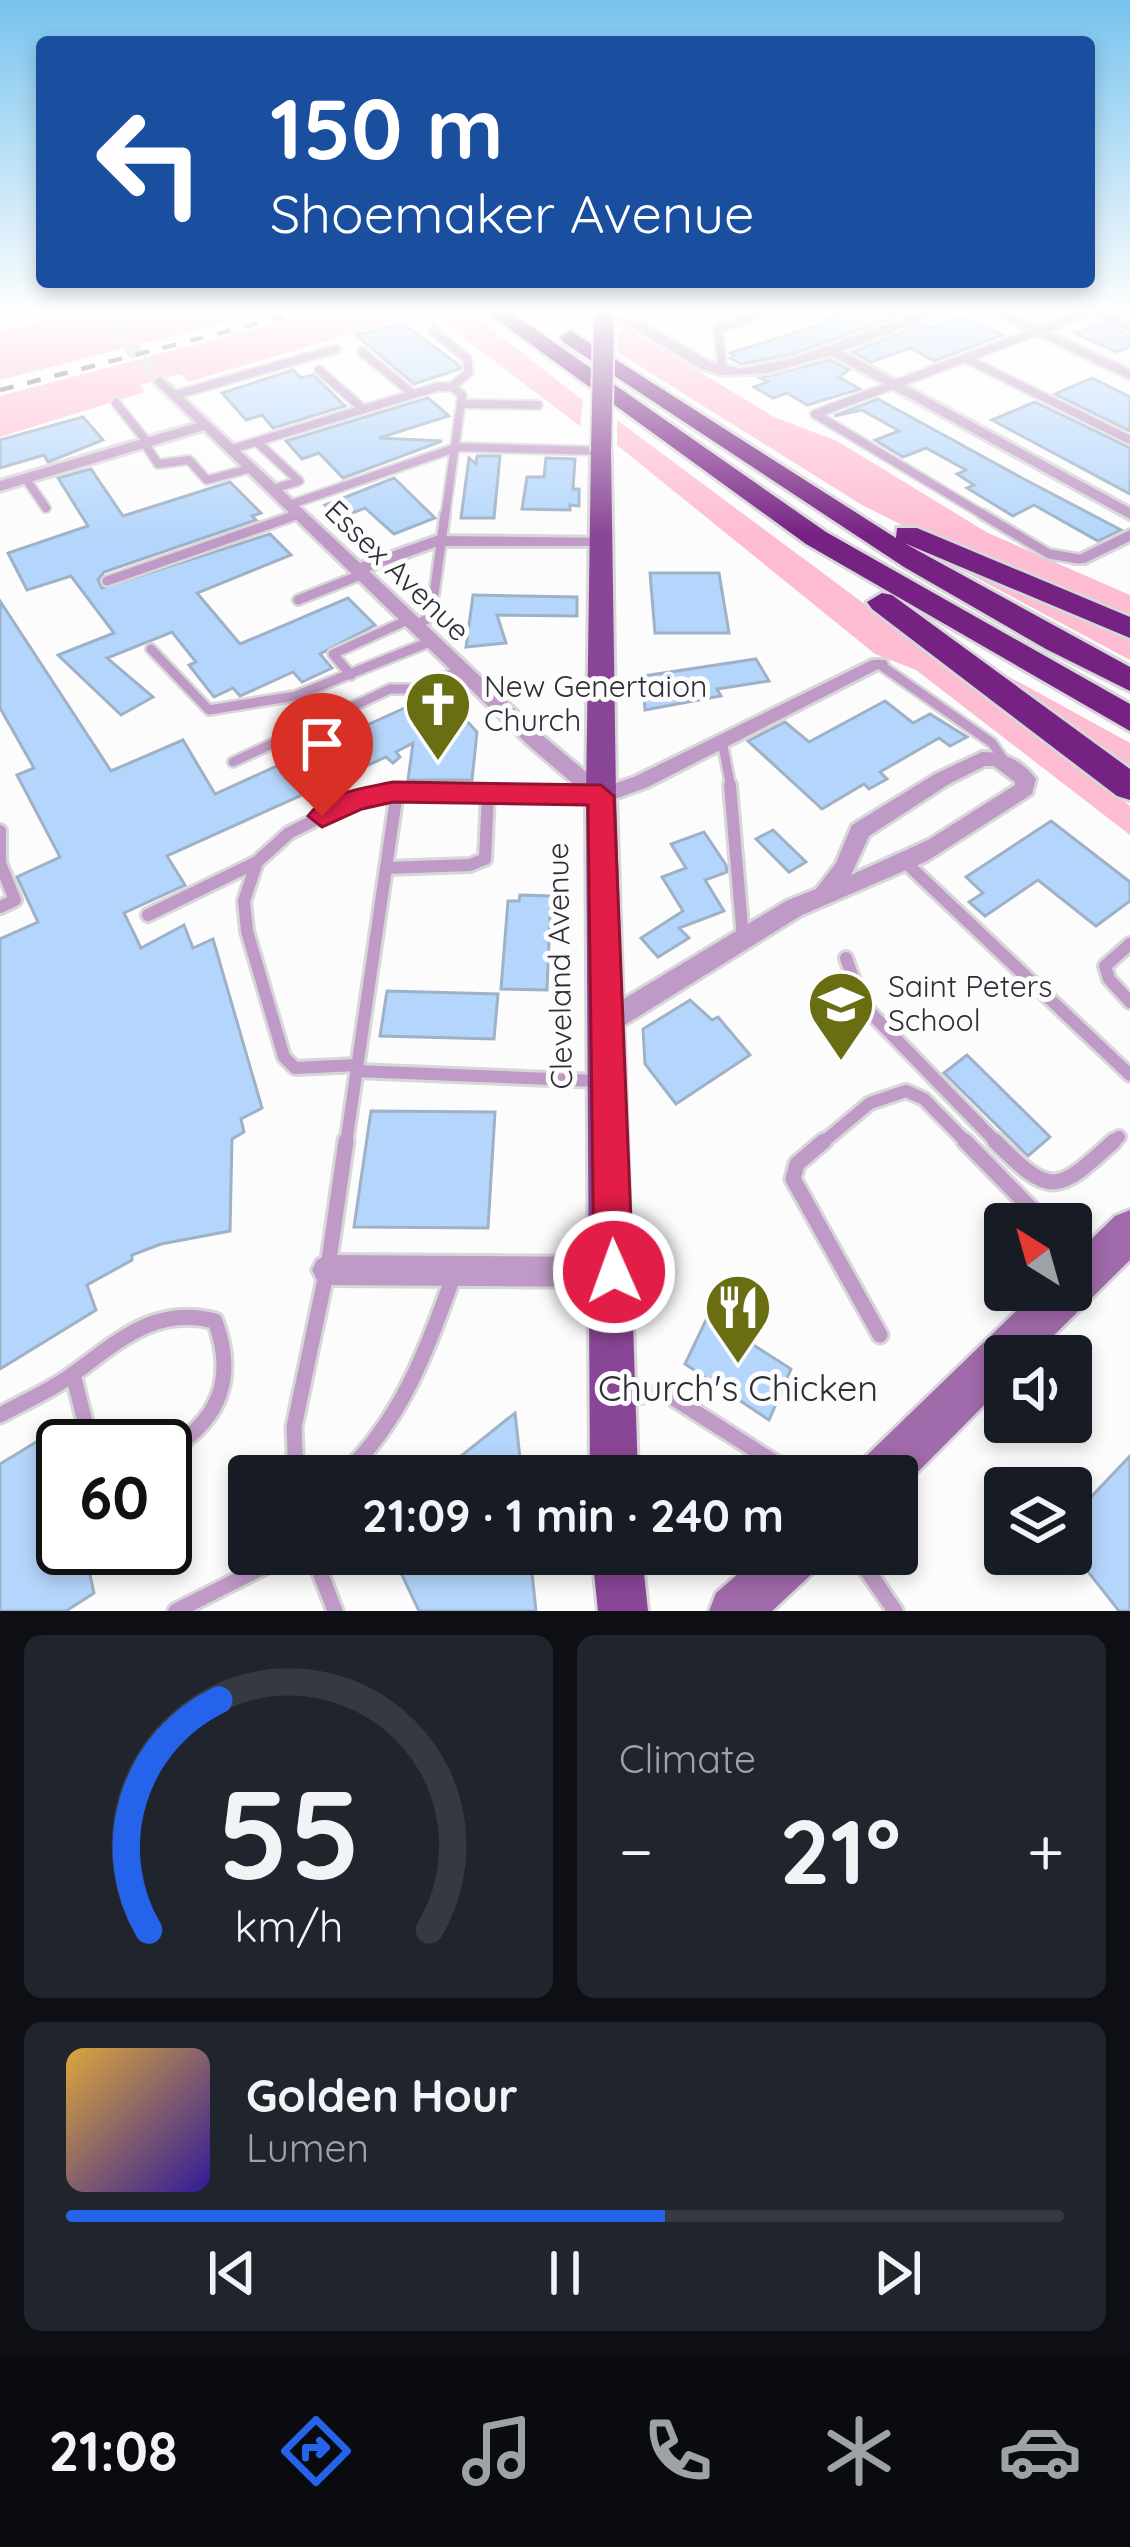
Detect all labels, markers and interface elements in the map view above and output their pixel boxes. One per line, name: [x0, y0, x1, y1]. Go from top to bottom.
text: 150 m: [270, 75, 504, 180]
icon: left: [72, 84, 228, 240]
text: Shoemaker Avenue: [270, 179, 755, 247]
street label: Essex Avenue: [317, 492, 478, 649]
place label: New Genertaion Church: [484, 667, 707, 739]
church icon: New Genertaion Church: [403, 669, 473, 763]
pin: [271, 693, 373, 816]
icon: arrive: [289, 711, 355, 777]
street label: Cleveland Avenue: [538, 842, 580, 1090]
place label: Saint Peters School: [888, 967, 1052, 1039]
school or university icon: Saint Peters School: [806, 969, 876, 1063]
north arrow: [984, 1203, 1092, 1311]
map controls: [984, 1203, 1092, 1575]
position arrow: [551, 1209, 677, 1335]
restaurant icon: Church's Chicken: [703, 1272, 773, 1366]
button: sound: [984, 1335, 1092, 1443]
place label: Church's Chicken: [598, 1365, 878, 1410]
speed limit sign: 60: [36, 1419, 192, 1575]
button: layers: [984, 1467, 1092, 1575]
text: 21:09 · 1 min · 240 m: [362, 1487, 784, 1543]
text: Climate: [619, 1734, 756, 1783]
text: 55: [217, 1754, 360, 1910]
text: 21°: [779, 1794, 901, 1907]
text: −: [619, 1809, 653, 1892]
text: +: [1027, 1809, 1064, 1892]
text: km/h: [234, 1898, 343, 1952]
text: Golden Hour: [246, 2067, 518, 2123]
text: Lumen: [246, 2123, 369, 2172]
icon: previous: [199, 2240, 265, 2306]
icon: pause: [532, 2240, 598, 2306]
icon: next: [865, 2240, 931, 2306]
icon: directions: [274, 2409, 358, 2493]
icon: music: [455, 2409, 539, 2493]
icon: phone: [636, 2409, 720, 2493]
icon: climate: [817, 2409, 901, 2493]
icon: car: [998, 2409, 1082, 2493]
text: 21:08: [48, 2417, 178, 2485]

